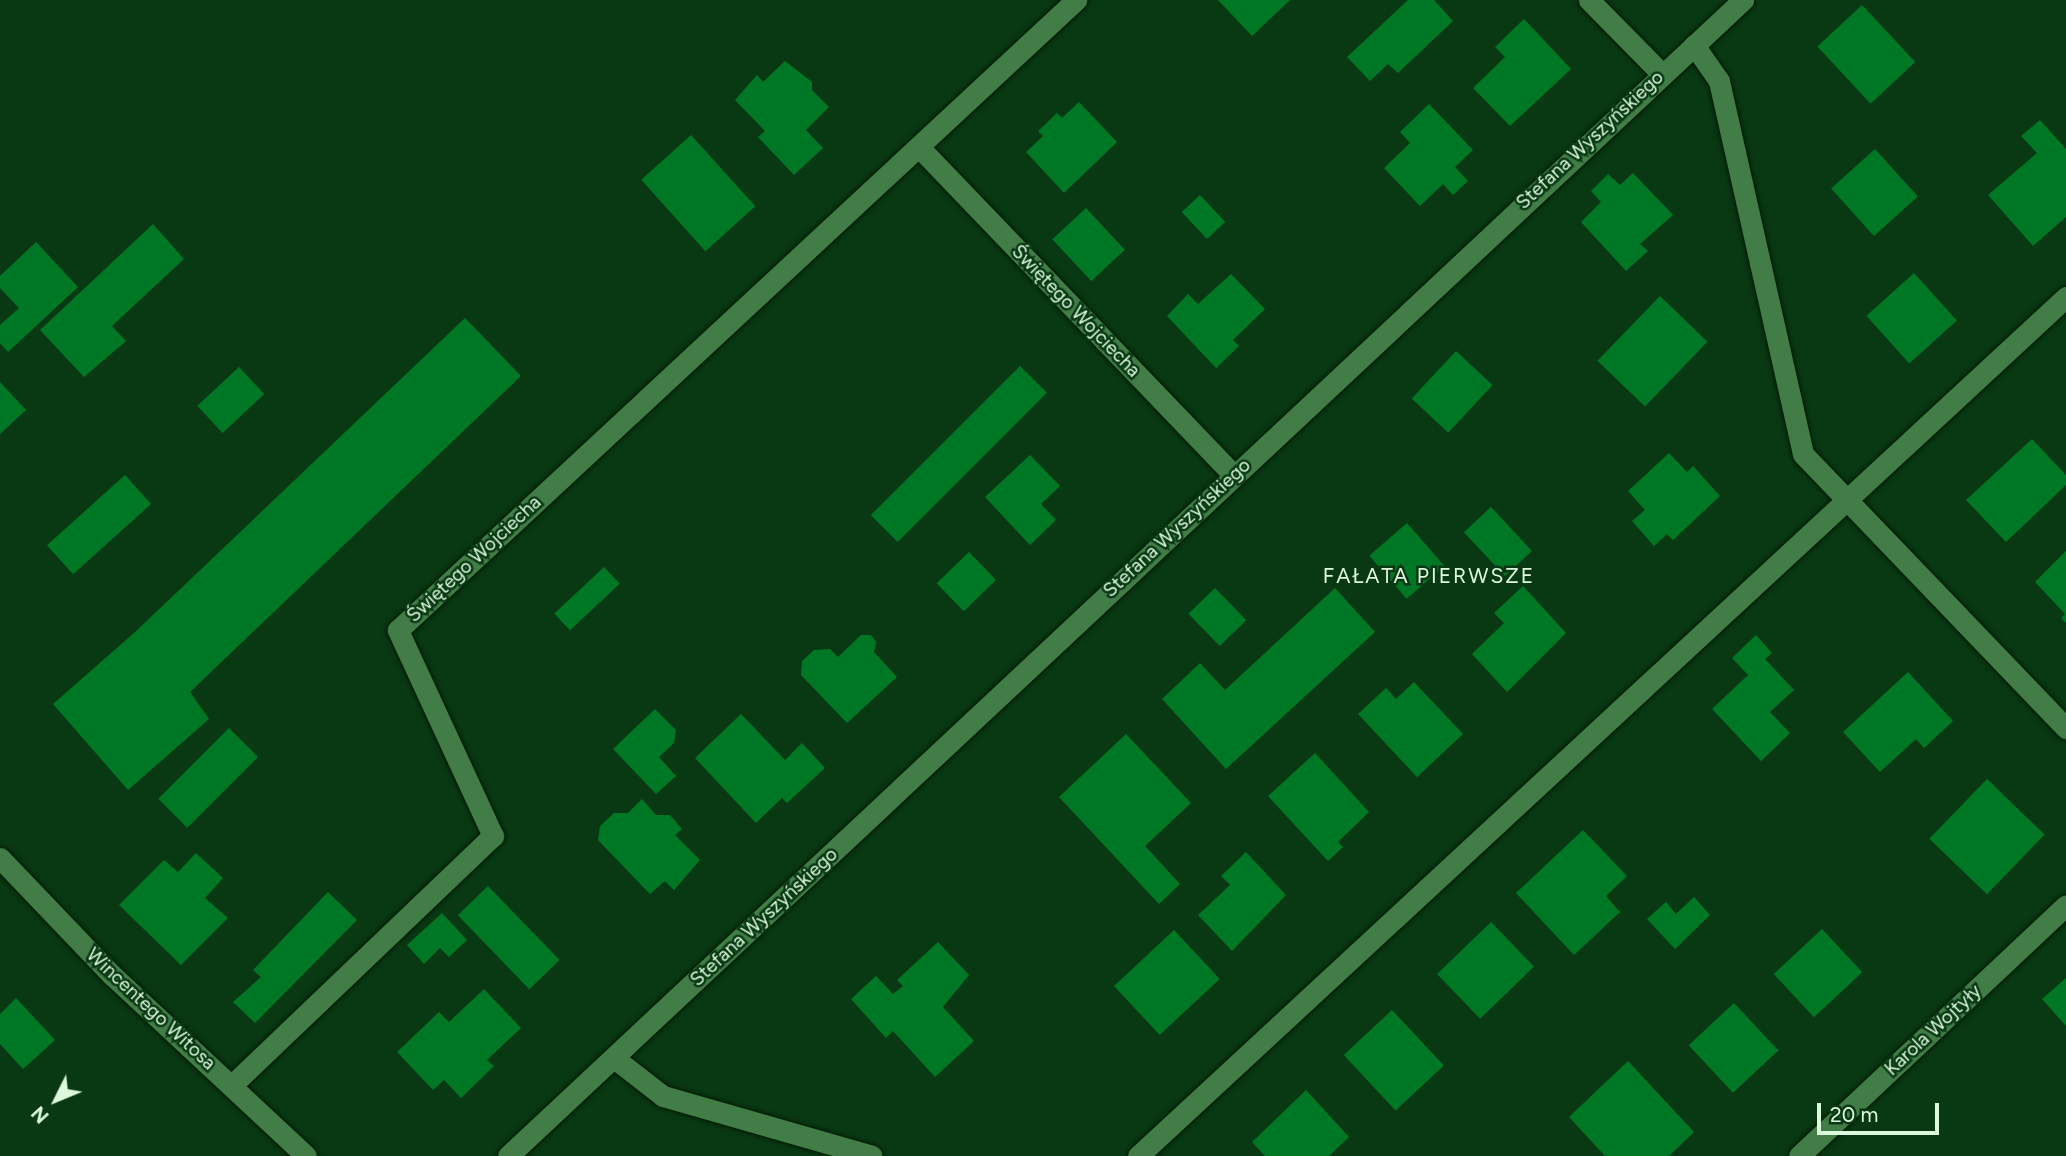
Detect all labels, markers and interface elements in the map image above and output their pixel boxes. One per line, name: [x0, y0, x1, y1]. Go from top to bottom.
street label: Stefana Wyszyńskiego: [1512, 66, 1668, 214]
street label: Świętego Wojciecha: [1007, 240, 1145, 382]
street label: Stefana Wyszyńskiego: [1099, 454, 1255, 602]
street label: Świętego Wojciecha: [402, 491, 546, 627]
district label: FAŁATA PIERWSZE: [1325, 563, 1533, 589]
street label: Stefana Wyszyńskiego: [686, 843, 842, 991]
street label: Wincentego Witosa: [82, 943, 220, 1075]
street label: Karola Wojtyły: [1880, 980, 1986, 1080]
north arrow: [21, 1065, 91, 1135]
scale bar: [1821, 1090, 1944, 1134]
text: N: [27, 1101, 54, 1128]
text: 20 m: [1830, 1102, 1878, 1127]

